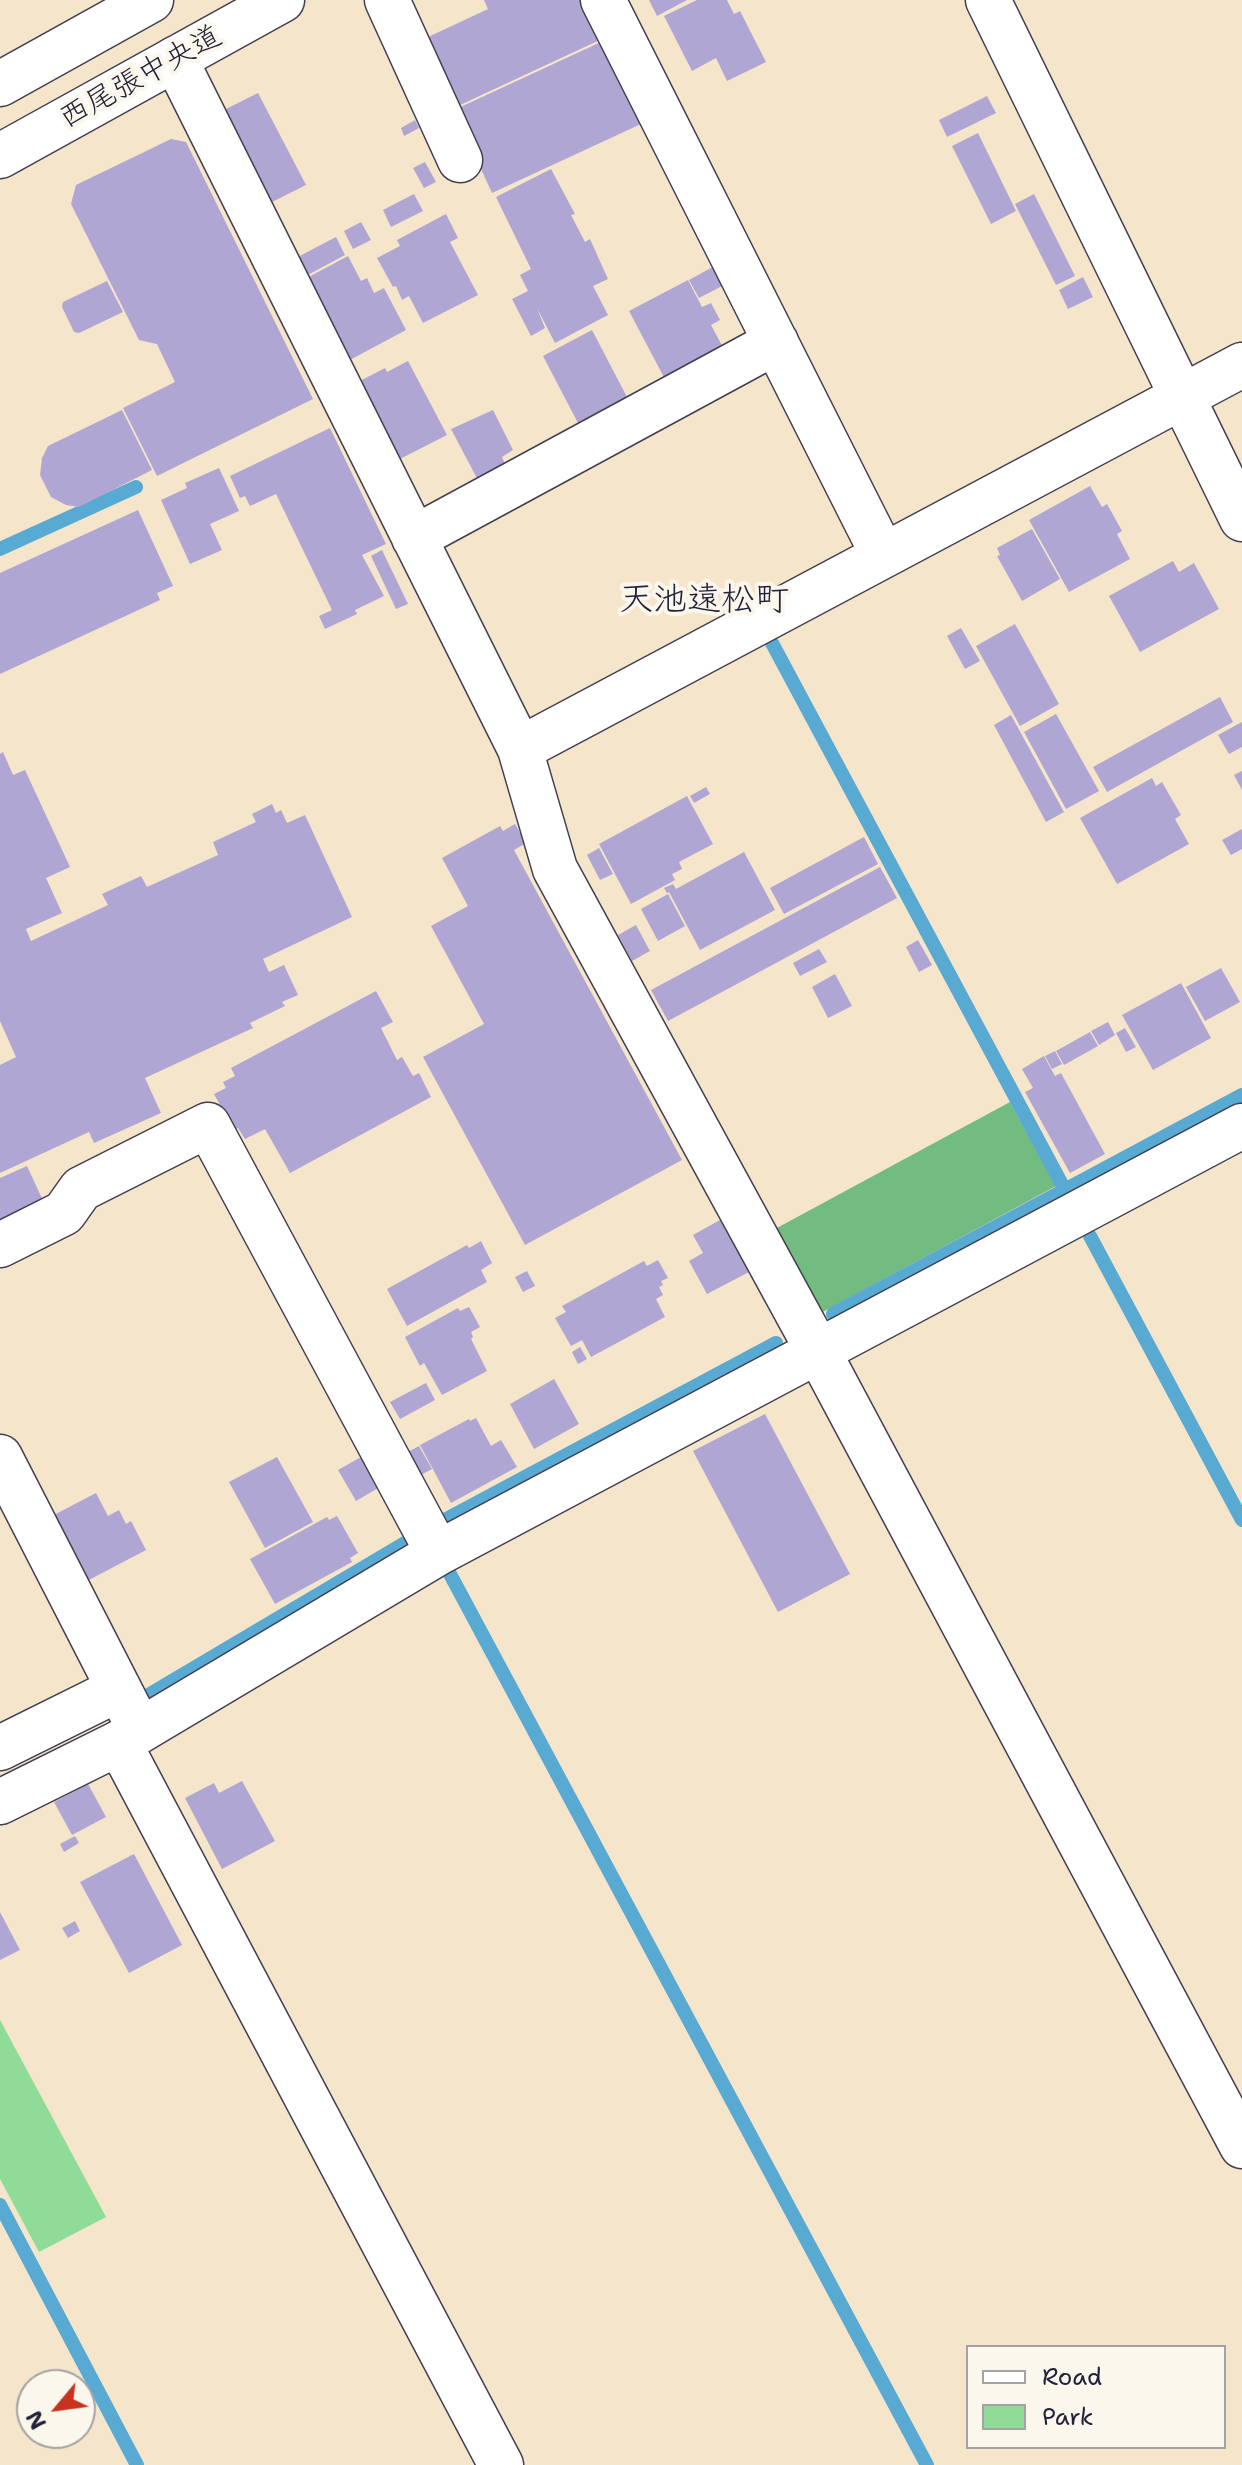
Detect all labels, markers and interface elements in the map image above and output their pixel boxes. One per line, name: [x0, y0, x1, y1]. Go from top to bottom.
street label: 西尾張中央道: [54, 19, 228, 137]
district label: 天池遠松町: [619, 581, 789, 621]
legend: [966, 2345, 1226, 2449]
text: Road: [1042, 2361, 1102, 2393]
north arrow: [16, 2369, 96, 2449]
text: Park: [1042, 2401, 1094, 2433]
text: N: [19, 2405, 53, 2435]

